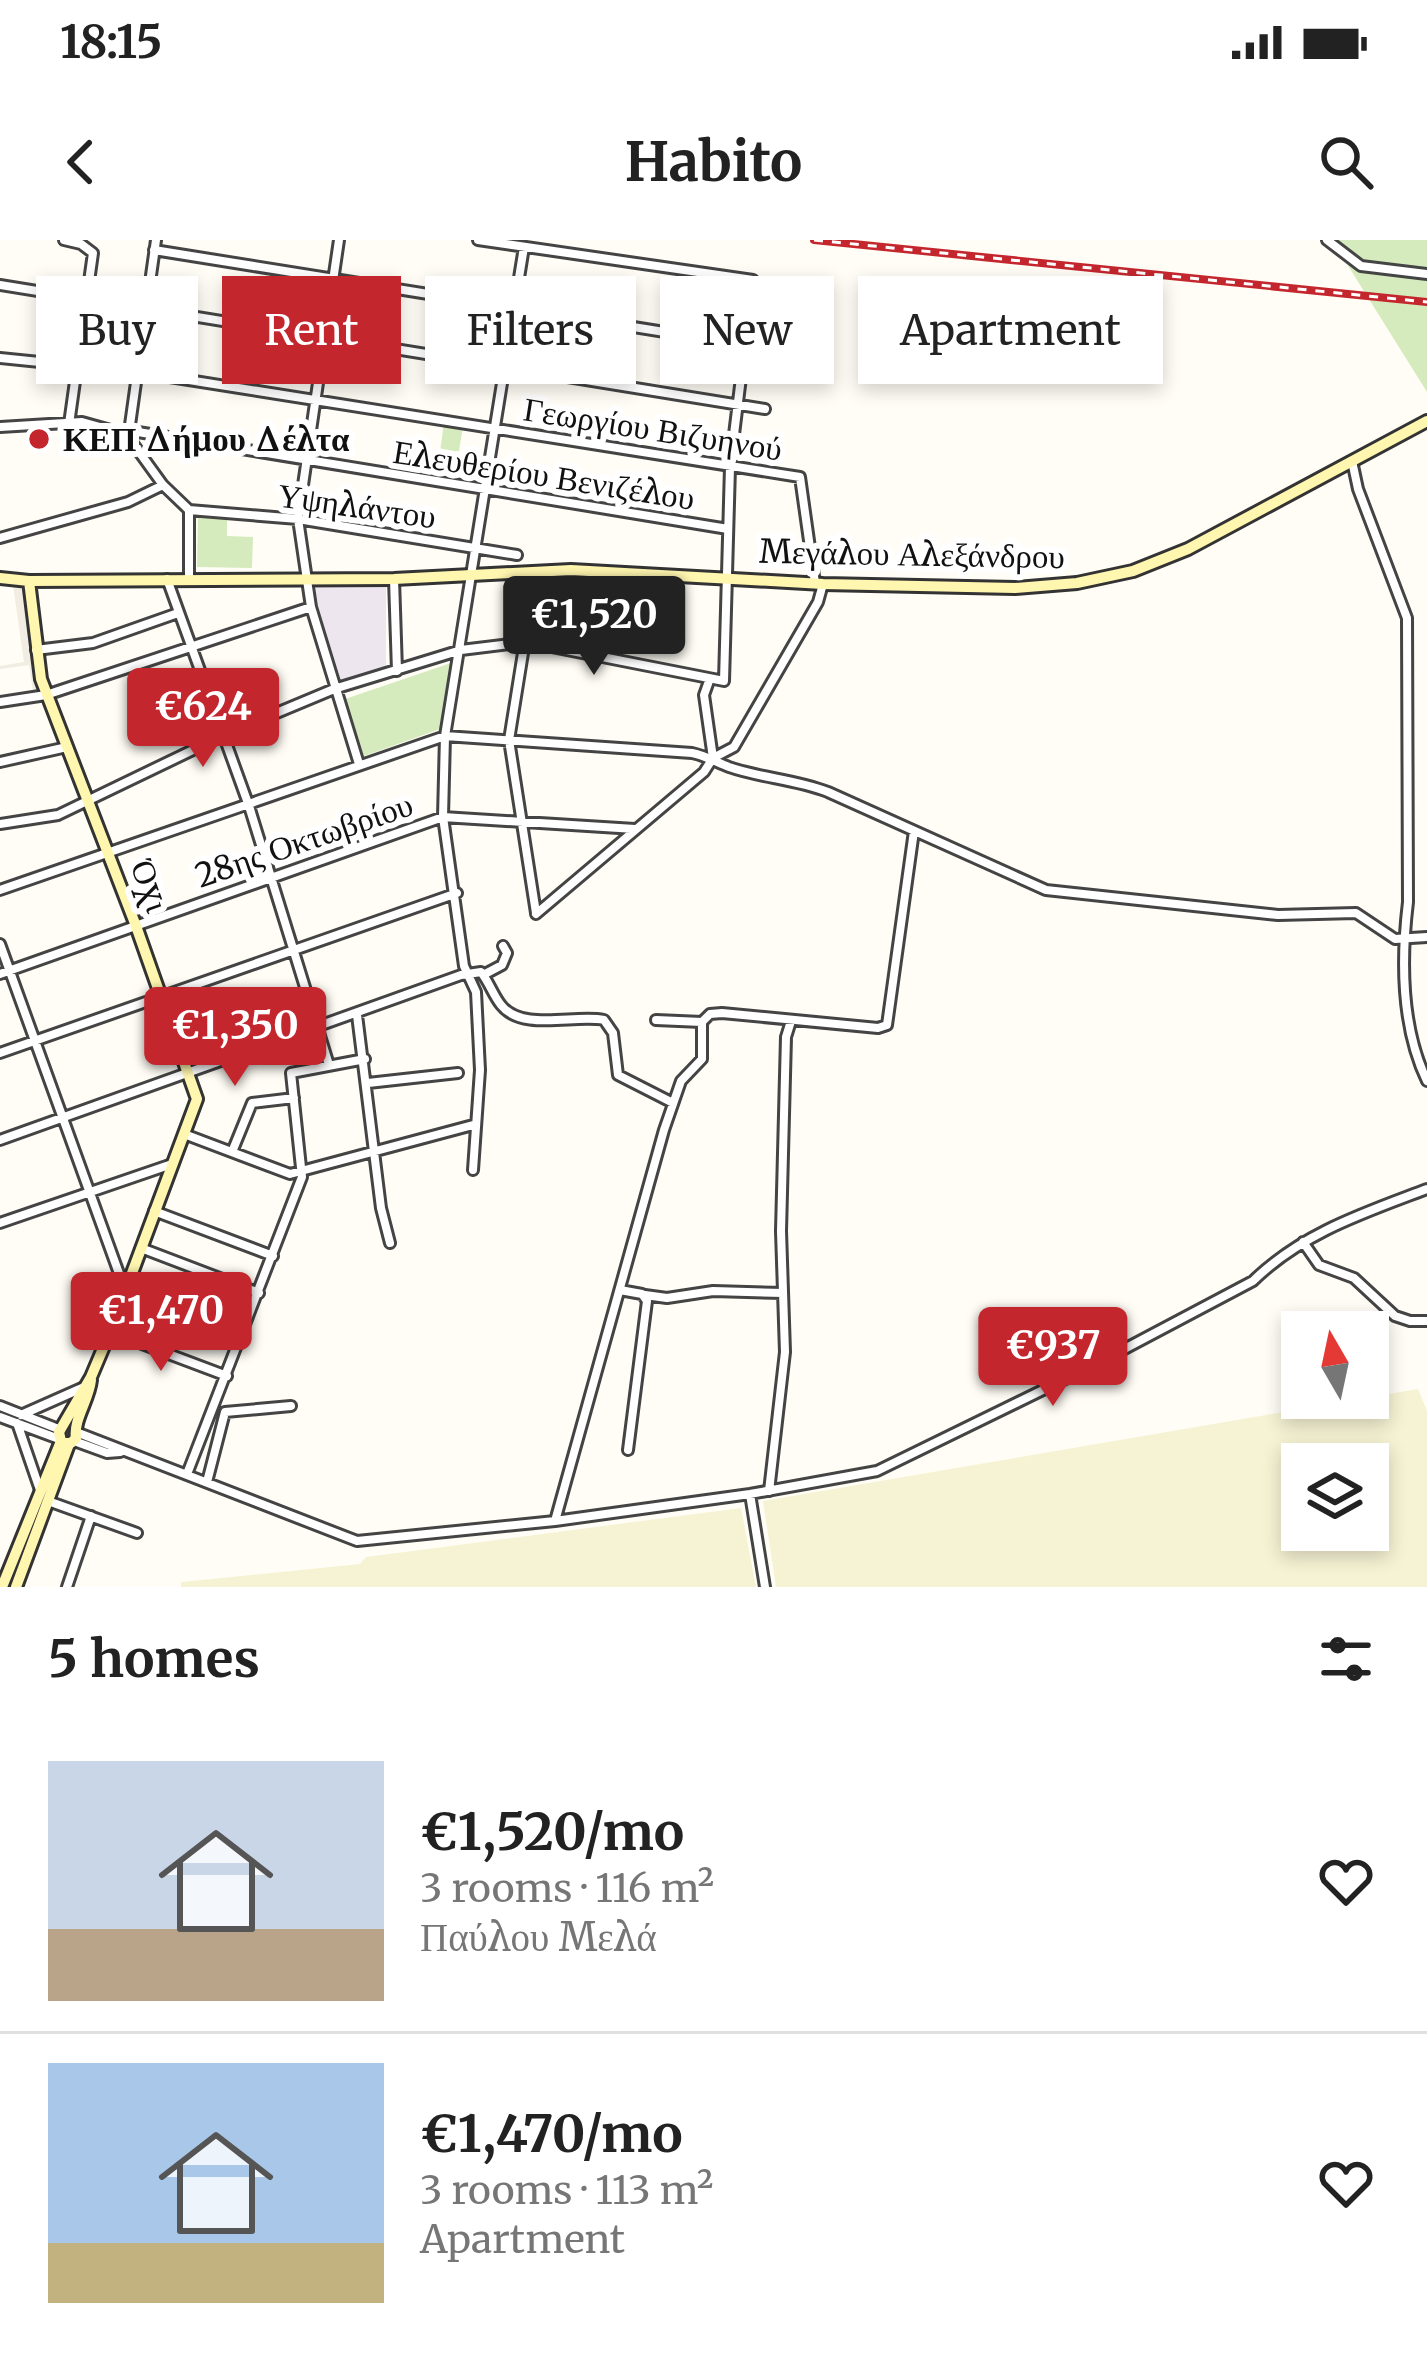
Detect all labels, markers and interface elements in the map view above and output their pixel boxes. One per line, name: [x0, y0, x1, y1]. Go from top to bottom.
text: 18:15: [60, 14, 162, 70]
text: Habito: [625, 128, 802, 196]
icon: back: [48, 129, 114, 195]
icon: search: [1313, 129, 1379, 195]
chip: Buy: [36, 276, 198, 384]
chip: Rent: [222, 276, 401, 384]
chip: Filters: [425, 276, 636, 384]
chip: New: [660, 276, 834, 384]
chip: Apartment: [858, 276, 1163, 384]
street label: Γεωργίου Βιζυηνού: [521, 388, 785, 470]
place label: ΚΕΠ Δήμου Δέλτα: [63, 419, 350, 460]
marker: ΚΕΠ Δήμου Δέλτα: [26, 426, 52, 452]
street label: Ελευθερίου Βενιζέλου: [390, 431, 698, 519]
street label: Υψηλάντου: [275, 475, 439, 537]
street label: Μεγάλου Αλεξάνδρου: [759, 531, 1065, 577]
pin: €1,520: [496, 576, 692, 678]
text: €1,520: [530, 590, 658, 639]
pin: €624: [132, 668, 274, 770]
text: €624: [154, 682, 252, 731]
street label: 28ης Οκτωβρίου: [190, 784, 418, 896]
street label: Όχι: [121, 853, 178, 918]
pin: €1,350: [137, 987, 333, 1089]
text: €1,350: [171, 1001, 299, 1050]
pin: €1,470: [63, 1272, 259, 1374]
text: €1,470: [98, 1286, 224, 1335]
pin: €937: [982, 1307, 1124, 1409]
north arrow: [1281, 1311, 1389, 1419]
map controls: [1281, 1311, 1389, 1551]
text: €937: [1005, 1321, 1101, 1370]
button: layers: [1281, 1443, 1389, 1551]
icon: filters: [1313, 1626, 1379, 1692]
text: 5 homes: [48, 1627, 260, 1691]
text: €1,520/mo: [420, 1800, 684, 1864]
icon: home: [144, 1809, 288, 1953]
icon: heart: [1313, 1848, 1379, 1914]
text: 3 rooms · 116 m²: [420, 1864, 714, 1913]
text: Παύλου Μελά: [420, 1913, 657, 1962]
text: €1,470/mo: [420, 2102, 683, 2166]
icon: home: [144, 2111, 288, 2255]
icon: heart: [1313, 2150, 1379, 2216]
text: 3 rooms · 113 m²: [420, 2166, 713, 2215]
text: Apartment: [420, 2215, 625, 2264]

